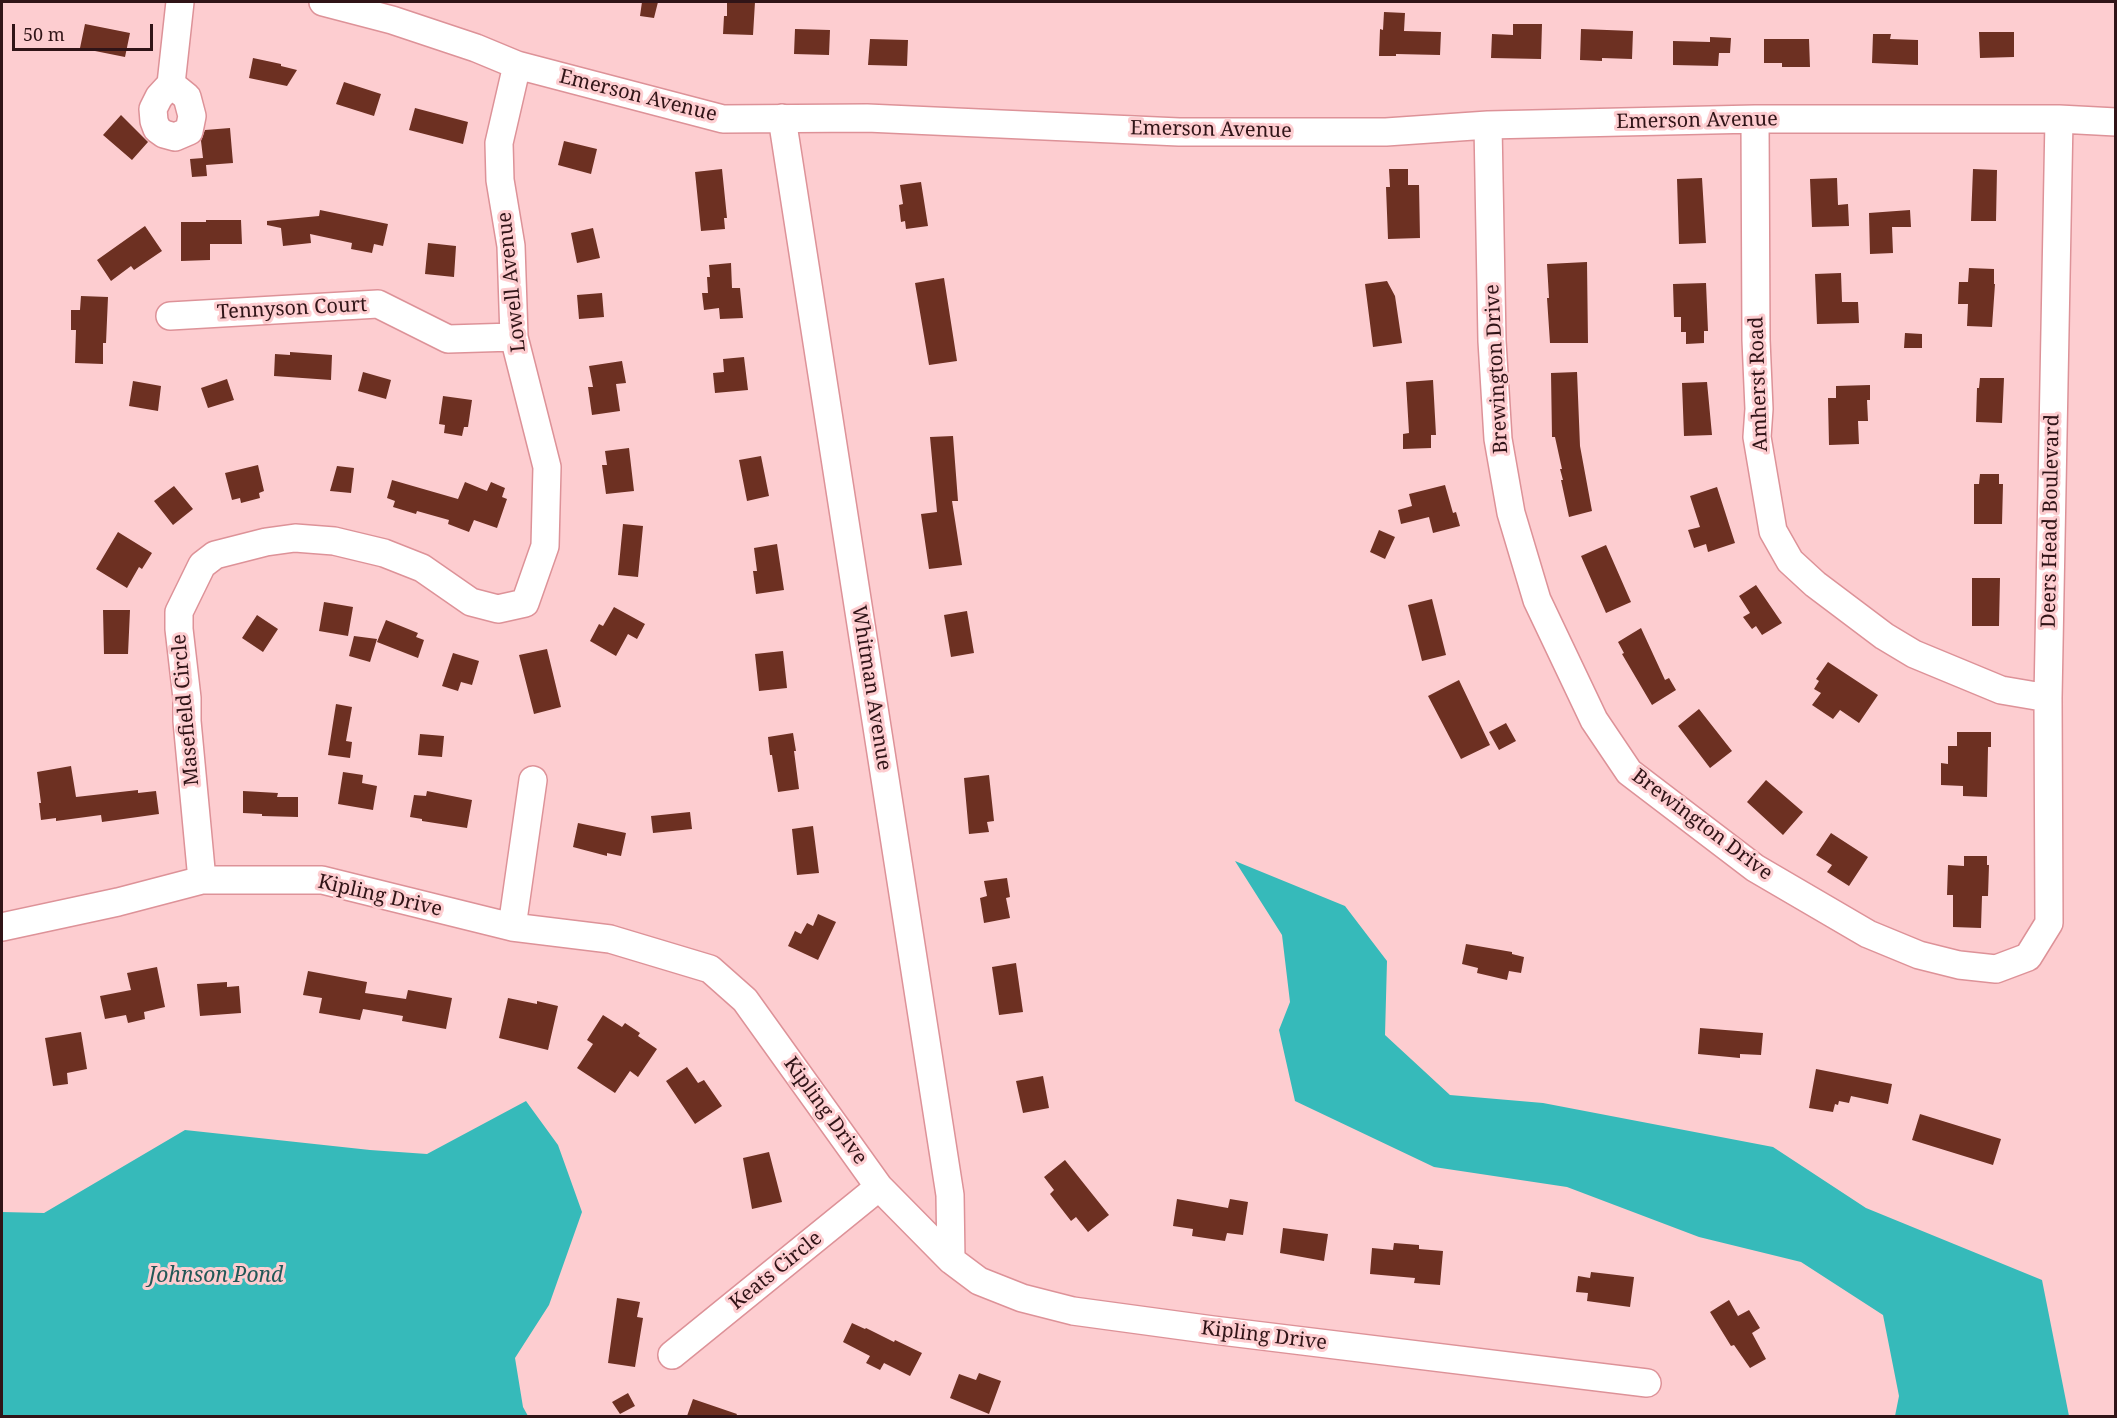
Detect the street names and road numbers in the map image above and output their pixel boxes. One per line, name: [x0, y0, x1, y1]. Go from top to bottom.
street label: Emerson Avenue: [557, 65, 719, 127]
street label: Emerson Avenue: [1616, 108, 1778, 134]
street label: Emerson Avenue: [1130, 117, 1292, 143]
street label: Lowell Avenue: [493, 211, 531, 353]
street label: Brewington Drive: [1481, 284, 1513, 454]
street label: Tennyson Court: [216, 293, 368, 325]
street label: Amherst Road: [1745, 316, 1773, 452]
street label: Deers Head Boulevard: [2037, 414, 2065, 628]
street label: Whitman Avenue: [846, 604, 896, 772]
street label: Masefield Circle: [167, 633, 205, 787]
street label: Brewington Drive: [1627, 764, 1777, 886]
street label: Kipling Drive: [316, 870, 444, 922]
street label: Kipling Drive: [778, 1053, 872, 1169]
street label: Keats Circle: [725, 1227, 827, 1315]
street label: Kipling Drive: [1200, 1316, 1328, 1356]

